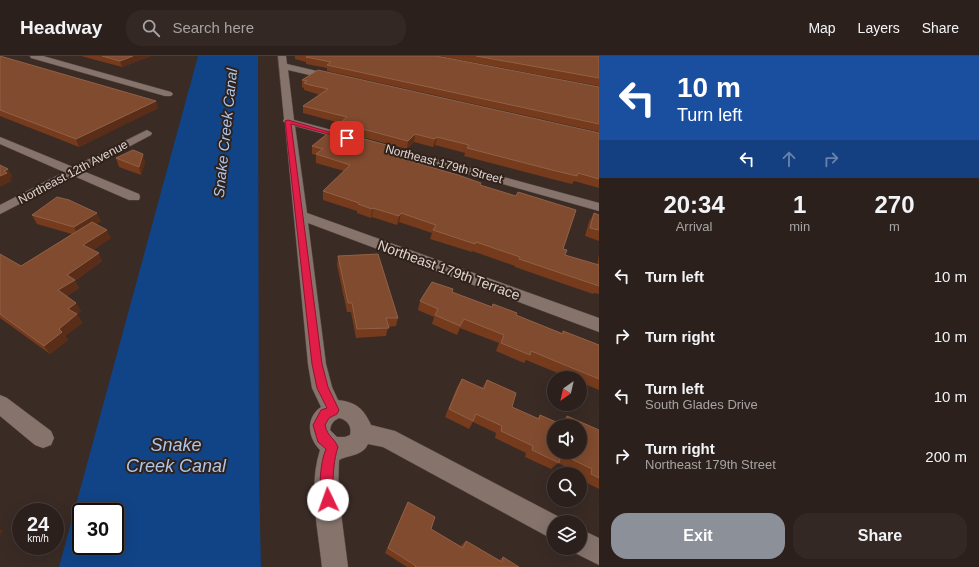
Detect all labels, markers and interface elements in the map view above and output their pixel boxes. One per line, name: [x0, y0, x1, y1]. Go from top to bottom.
search box: [126, 10, 406, 46]
text: Headway: [20, 17, 102, 38]
icon: search: [140, 17, 162, 39]
text: Search here: [172, 19, 254, 36]
text: Map: [808, 20, 836, 36]
text: Layers: [858, 20, 900, 36]
text: Share: [922, 20, 959, 36]
water label: Snake Creek Canal: [210, 67, 240, 199]
icon: left: [611, 72, 663, 124]
text: 10 m: [677, 72, 741, 103]
text: Turn left: [677, 105, 742, 125]
pin: [330, 121, 364, 155]
icon: arrive: [336, 127, 358, 149]
street label: Northeast 12th Avenue: [16, 137, 130, 207]
street label: Northeast 179th Street: [384, 142, 505, 187]
icon: left: [736, 148, 758, 170]
icon: ahead: [778, 148, 800, 170]
icon: right: [820, 148, 842, 170]
text: 20:34: [663, 191, 725, 218]
text: 1: [793, 191, 806, 218]
text: 270: [875, 191, 915, 218]
text: Arrival: [676, 219, 713, 234]
text: min: [789, 219, 810, 234]
text: m: [889, 219, 900, 234]
street label: Northeast 179th Terrace: [376, 237, 522, 303]
icon: left: [611, 265, 633, 287]
text: Turn left: [645, 268, 704, 285]
text: 10 m: [934, 268, 967, 285]
icon: right: [611, 325, 633, 347]
text: Turn right: [645, 328, 715, 345]
text: 10 m: [934, 328, 967, 345]
north arrow: [547, 371, 587, 411]
map controls: [547, 371, 587, 555]
text: Turn left: [645, 380, 704, 397]
icon: left: [611, 385, 633, 407]
text: 10 m: [934, 388, 967, 405]
text: South Glades Drive: [645, 397, 758, 412]
button: sound: [547, 419, 587, 459]
water label: Snake Creek Canal: [126, 435, 227, 476]
text: Turn right: [645, 440, 715, 457]
icon: right: [611, 445, 633, 467]
text: 200 m: [925, 448, 967, 465]
text: Northeast 179th Street: [645, 457, 776, 472]
button: search: [547, 467, 587, 507]
position arrow: [307, 479, 349, 521]
speed limit sign: 30: [72, 503, 124, 555]
text: 24: [27, 513, 49, 535]
button: Exit: [611, 513, 785, 559]
button: Share: [793, 513, 967, 559]
button: layers: [547, 515, 587, 555]
text: km/h: [27, 533, 49, 544]

